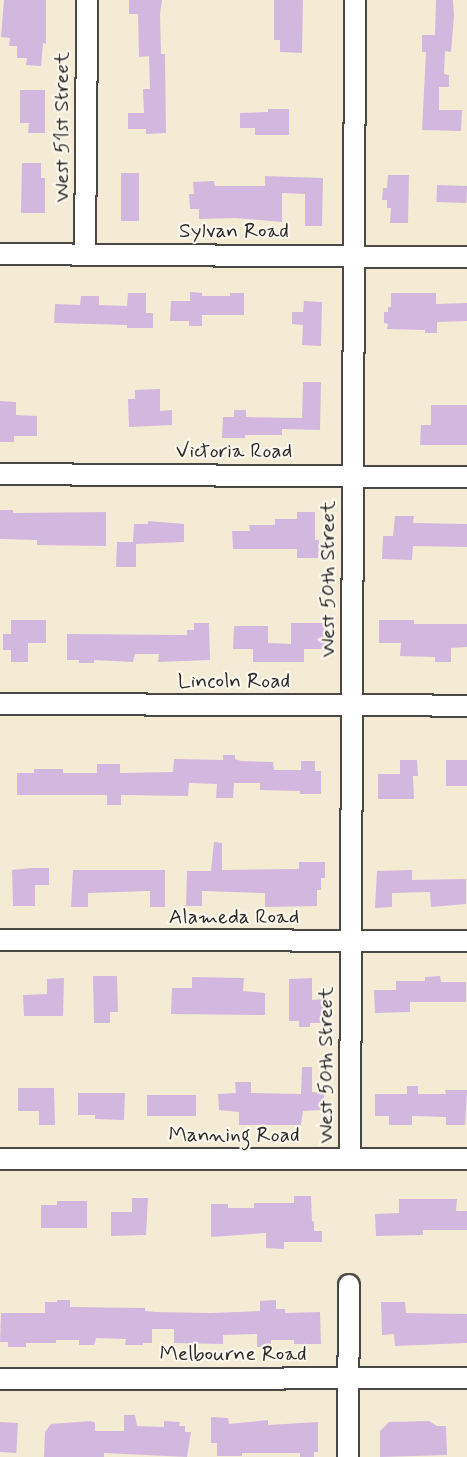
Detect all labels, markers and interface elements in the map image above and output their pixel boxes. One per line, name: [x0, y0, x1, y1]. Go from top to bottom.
street label: West 51st Street: [49, 52, 75, 202]
street label: Sylvan Road: [181, 218, 287, 244]
street label: Victoria Road: [176, 438, 292, 464]
street label: West 50th Street: [315, 501, 341, 657]
street label: Lincoln Road: [178, 668, 290, 694]
street label: Alameda Road: [170, 904, 298, 930]
street label: West 50th Street: [313, 987, 339, 1143]
street label: Manning Road: [169, 1122, 299, 1148]
street label: Melbourne Road: [161, 1341, 305, 1367]

